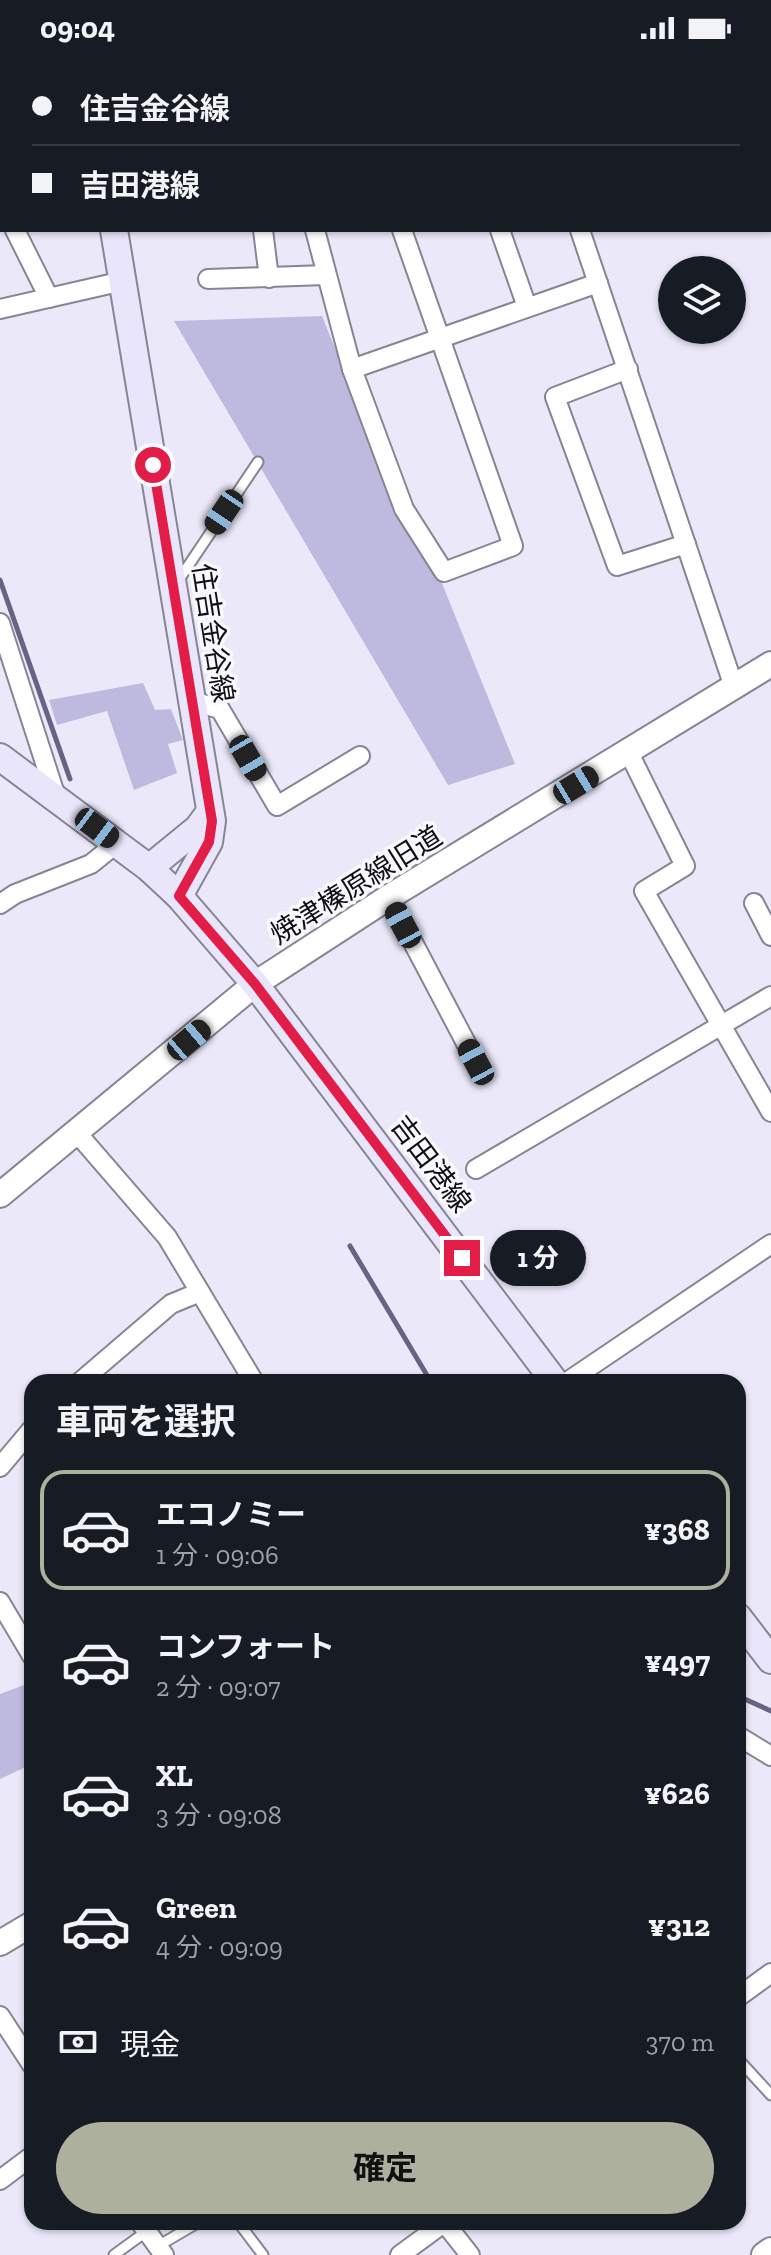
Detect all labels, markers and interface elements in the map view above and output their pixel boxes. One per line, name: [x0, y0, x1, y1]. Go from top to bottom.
text: 09:04: [40, 10, 115, 46]
text: 住吉金谷線: [80, 91, 230, 127]
text: 吉田港線: [80, 168, 200, 204]
map controls: [658, 256, 746, 344]
button: layers: [658, 256, 746, 344]
route start: [135, 447, 171, 483]
car: [201, 485, 247, 539]
street label: 住吉金谷線: [186, 561, 240, 705]
car: [226, 731, 270, 785]
car: [549, 762, 603, 808]
car: [71, 804, 123, 852]
street label: 焼津榛原線旧道: [264, 819, 448, 951]
car: [381, 898, 425, 952]
car: [163, 1015, 215, 1065]
car: [454, 1035, 498, 1089]
street label: 吉田港線: [384, 1109, 478, 1219]
callout: 1 分: [490, 1230, 586, 1286]
route end: [444, 1240, 480, 1276]
text: 1 分: [517, 1242, 559, 1274]
text: 車両を選択: [56, 1400, 236, 1443]
icon: car: [60, 1494, 132, 1566]
text: エコノミー: [156, 1497, 306, 1533]
text: ¥368: [644, 1512, 710, 1548]
text: 1 分 · 09:06: [156, 1539, 279, 1571]
icon: car: [60, 1626, 132, 1698]
text: コンフォート: [156, 1629, 335, 1665]
text: ¥497: [644, 1644, 710, 1680]
text: 2 分 · 09:07: [156, 1671, 281, 1703]
icon: car: [60, 1758, 132, 1830]
text: XL: [156, 1758, 193, 1794]
text: ¥626: [644, 1776, 710, 1812]
text: 3 分 · 09:08: [156, 1799, 282, 1831]
icon: car: [60, 1890, 132, 1962]
text: Green: [156, 1890, 236, 1926]
text: ¥312: [648, 1908, 710, 1944]
text: 4 分 · 09:09: [156, 1931, 283, 1963]
icon: cash: [56, 2020, 100, 2064]
text: 370 m: [646, 2026, 714, 2058]
text: 現金: [120, 2027, 180, 2063]
button: 確定: [56, 2122, 714, 2214]

